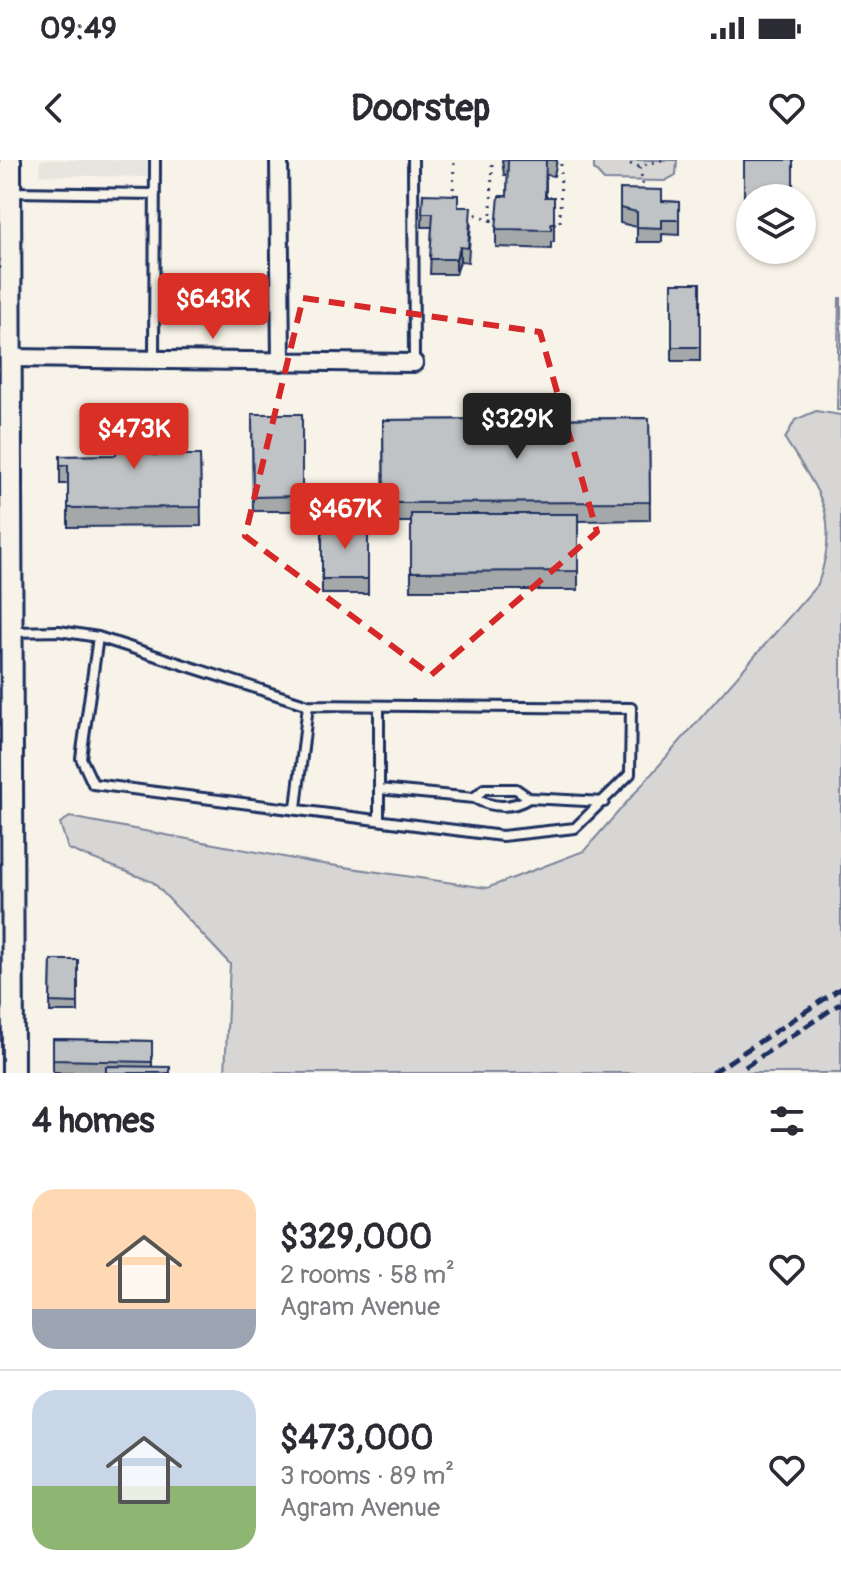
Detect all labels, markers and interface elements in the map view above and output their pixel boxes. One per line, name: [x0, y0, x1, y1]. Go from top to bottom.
text: 09:49: [40, 10, 117, 47]
icon: back: [32, 86, 76, 130]
text: Doorstep: [351, 86, 490, 131]
icon: heart: [765, 86, 809, 130]
map controls: [736, 184, 816, 264]
button: layers: [736, 184, 816, 264]
pin: $643K: [157, 273, 269, 341]
text: $643K: [176, 283, 250, 315]
pin: $329K: [461, 393, 573, 461]
pin: $473K: [78, 403, 190, 471]
text: $329K: [481, 403, 553, 435]
text: $473K: [97, 413, 171, 445]
pin: $467K: [289, 483, 401, 551]
text: $467K: [308, 493, 382, 525]
icon: filters: [765, 1099, 809, 1143]
text: 4 homes: [32, 1100, 154, 1143]
text: $329,000: [280, 1216, 432, 1259]
icon: home: [96, 1221, 192, 1317]
icon: heart: [765, 1247, 809, 1291]
text: 2 rooms · 58 m²: [280, 1259, 455, 1291]
text: Agram Avenue: [280, 1291, 440, 1323]
text: $473,000: [280, 1417, 433, 1460]
icon: home: [96, 1422, 192, 1518]
icon: heart: [765, 1448, 809, 1492]
text: 3 rooms · 89 m²: [280, 1460, 454, 1492]
text: Agram Avenue: [280, 1492, 440, 1524]

